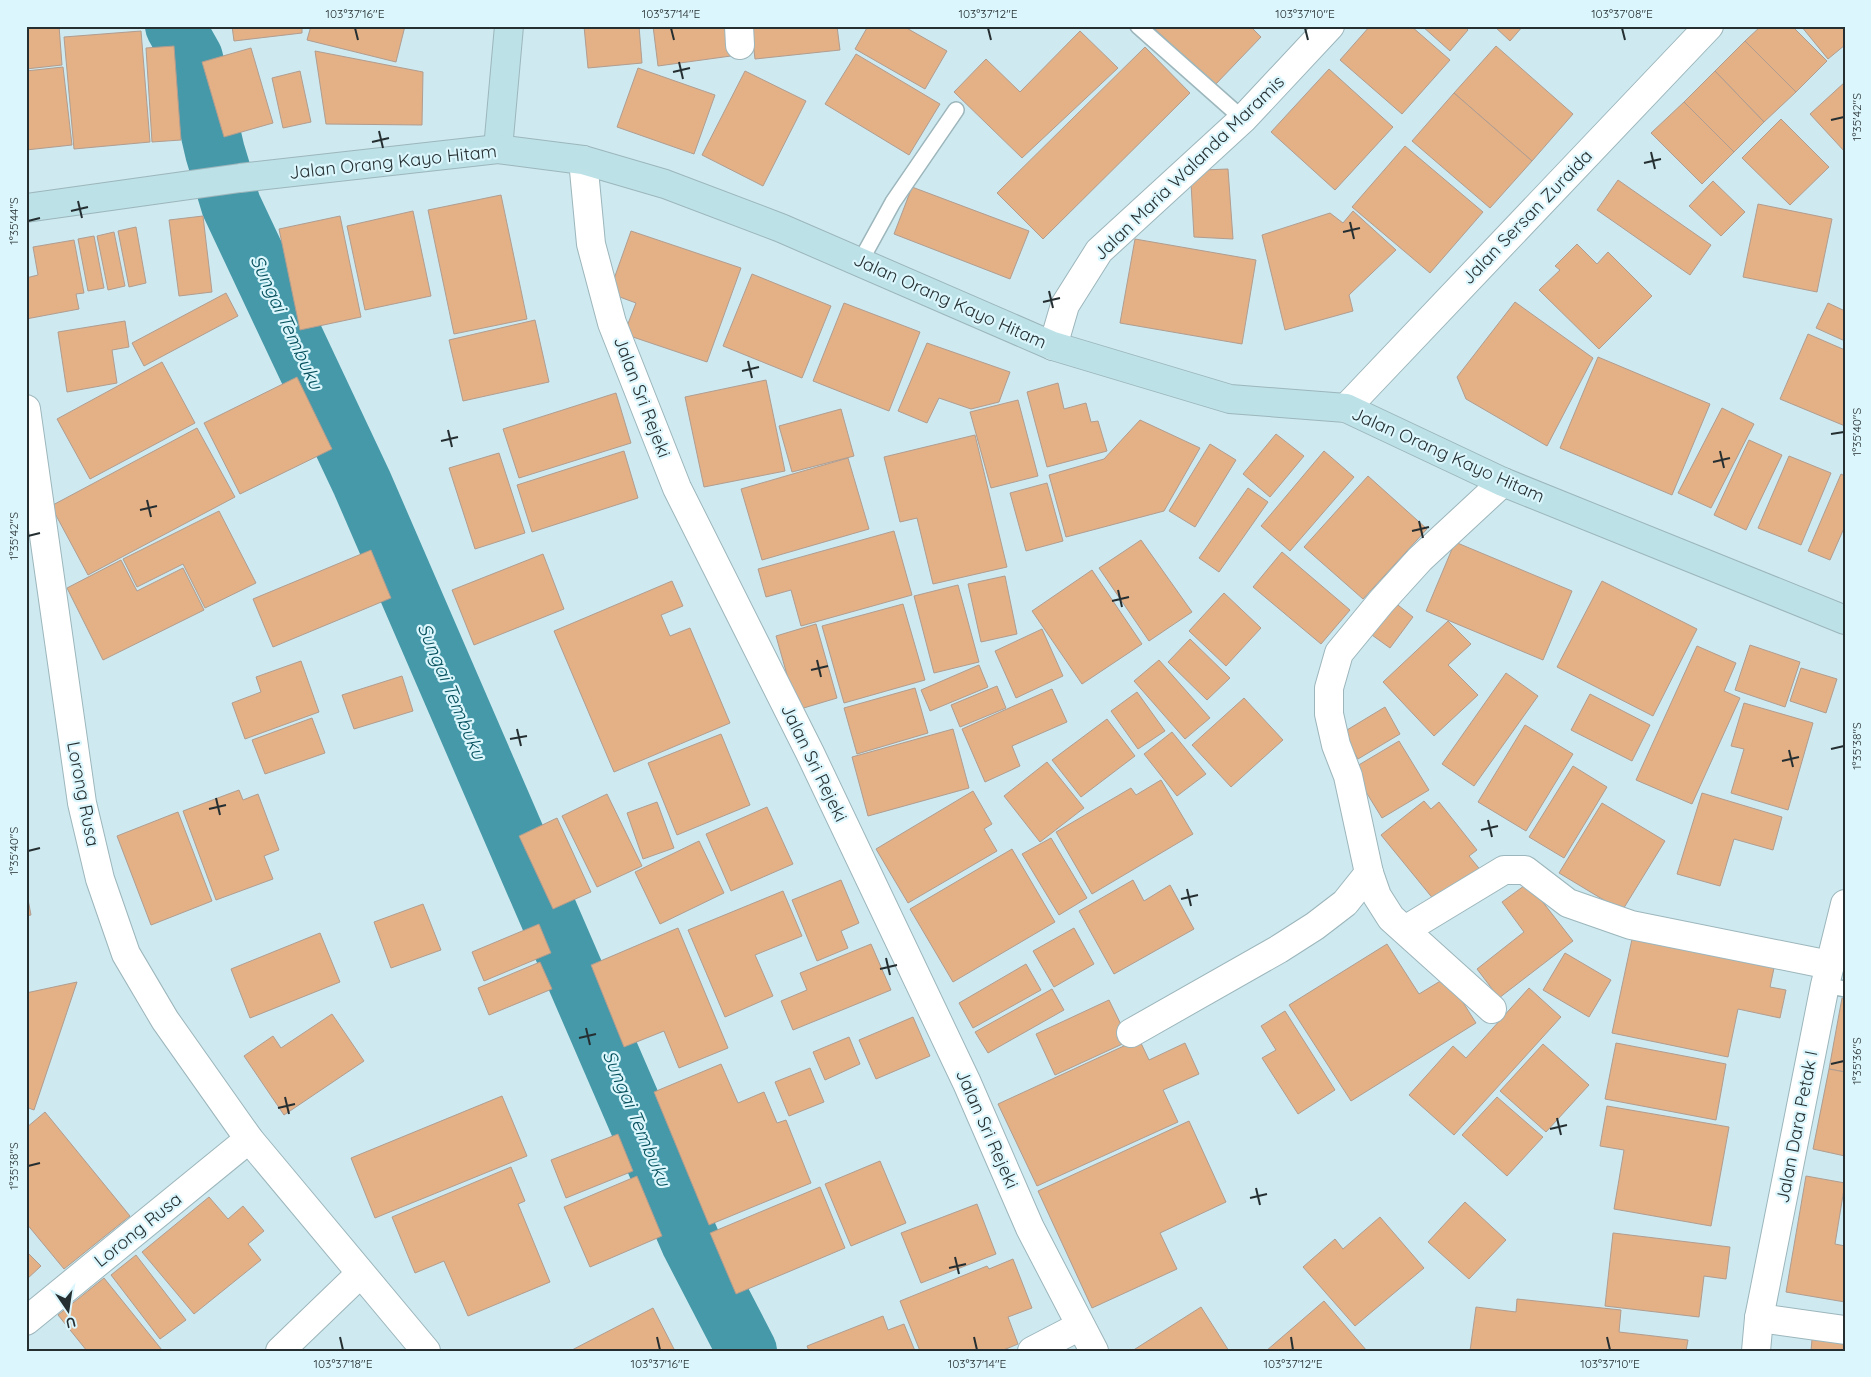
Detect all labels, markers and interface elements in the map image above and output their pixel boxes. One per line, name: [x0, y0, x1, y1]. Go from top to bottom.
text: 103°37'16"E: [326, 6, 385, 21]
text: 103°37'14"E: [642, 6, 700, 21]
text: 103°37'12"E: [958, 6, 1018, 21]
text: 103°37'10"E: [1275, 6, 1335, 21]
text: 103°37'08"E: [1591, 6, 1653, 21]
street label: Jalan Maria Walanda Maramis: [1088, 70, 1289, 265]
text: 1°35'42"S: [1849, 93, 1864, 141]
street label: Jalan Orang Kayo Hitam: [288, 139, 498, 184]
street label: Jalan Sersan Zuraida: [1456, 144, 1597, 289]
text: 1°35'44"S: [6, 197, 21, 245]
street label: Jalan Orang Kayo Hitam: [850, 248, 1050, 354]
water label: Sungai Tembuku: [245, 251, 329, 394]
street label: Jalan Sri Rejeki: [609, 333, 676, 461]
street label: Jalan Orang Kayo Hitam: [1348, 402, 1548, 508]
text: 1°35'40"S: [1849, 408, 1864, 456]
text: 1°35'42"S: [6, 512, 21, 560]
water label: Sungai Tembuku: [413, 619, 492, 764]
street label: Jalan Sri Rejeki: [776, 700, 853, 825]
text: 1°35'38"S: [1849, 722, 1864, 770]
street label: Lorong Rusa: [62, 740, 105, 848]
text: 1°35'40"S: [6, 827, 21, 875]
text: 1°35'36"S: [1849, 1037, 1864, 1085]
water label: Sungai Tembuku: [598, 1046, 677, 1191]
street label: Jalan Dara Petak I: [1770, 1049, 1823, 1205]
street label: Jalan Sri Rejeki: [951, 1066, 1024, 1192]
text: 1°35'38"S: [6, 1142, 21, 1190]
street label: Lorong Rusa: [89, 1187, 186, 1272]
north arrow: [42, 1284, 92, 1334]
text: U: [64, 1313, 78, 1333]
text: 103°37'18"E: [314, 1356, 373, 1371]
text: 103°37'16"E: [631, 1356, 690, 1371]
text: 103°37'14"E: [948, 1356, 1006, 1371]
text: 103°37'12"E: [1263, 1356, 1323, 1371]
text: 103°37'10"E: [1580, 1356, 1640, 1371]

